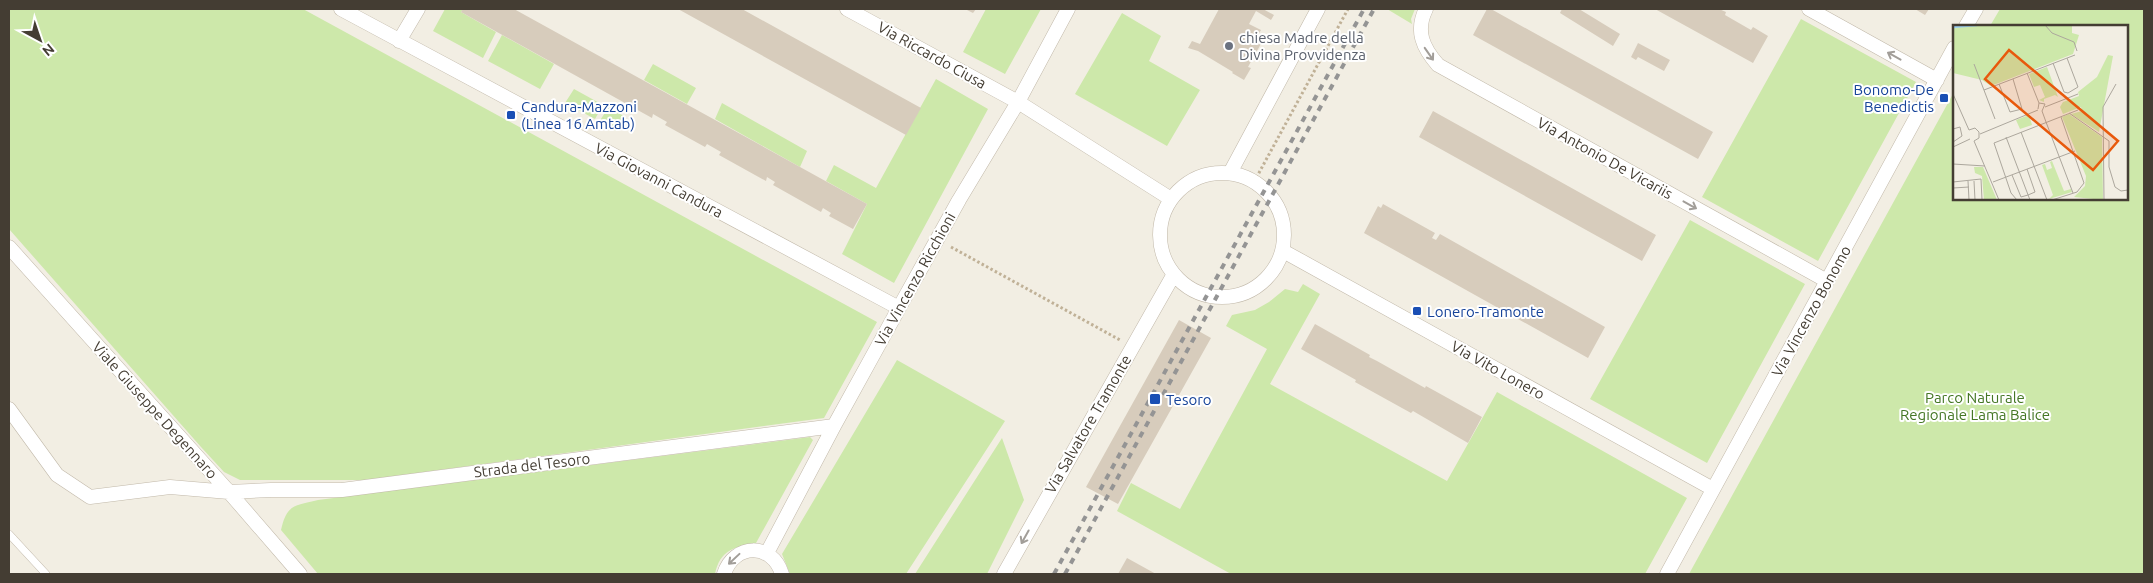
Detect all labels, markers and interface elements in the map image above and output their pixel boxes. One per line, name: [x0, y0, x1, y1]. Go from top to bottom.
north arrow: [15, 15, 65, 65]
street label: Via Riccardo Ciusa: [875, 18, 989, 92]
inset map: [1953, 25, 2128, 200]
place label: chiesa Madre della Divina Provvidenza: [1239, 29, 1366, 63]
text: N: [39, 40, 58, 59]
marker: chiesa Madre della Divina Provvidenza: [1223, 40, 1235, 52]
one-way arrow: [1424, 47, 1434, 61]
one-way arrow: [1888, 51, 1902, 61]
place label: Bonomo-De Benedictis: [1853, 81, 1934, 115]
marker: Bonomo-De Benedictis: [1938, 92, 1950, 104]
place label: Candura-Mazzoni (Linea 16 Amtab): [521, 98, 637, 132]
marker: Candura-Mazzoni (Linea 16 Amtab): [505, 109, 517, 121]
street label: Via Antonio De Vicariis: [1534, 114, 1676, 202]
street label: Via Giovanni Candura: [592, 139, 726, 221]
one-way arrow: [1682, 200, 1697, 210]
street label: Via Vincenzo Ricchioni: [871, 209, 959, 349]
street label: Via Vincenzo Bonomo: [1768, 243, 1854, 379]
place label: Lonero-Tramonte: [1427, 303, 1544, 320]
marker: Lonero-Tramonte: [1411, 305, 1423, 317]
street label: Via Vito Lonero: [1448, 337, 1548, 403]
street label: Viale Giuseppe Degennaro: [89, 338, 221, 482]
street label: Via Salvatore Tramonte: [1041, 352, 1135, 496]
park label: Parco Naturale Regionale Lama Balice: [1900, 389, 2050, 423]
place label: Tesoro: [1166, 391, 1212, 408]
marker: Tesoro: [1148, 392, 1162, 406]
street label: Strada del Tesoro: [473, 449, 591, 481]
one-way arrow: [1019, 529, 1029, 544]
one-way arrow: [728, 553, 741, 565]

